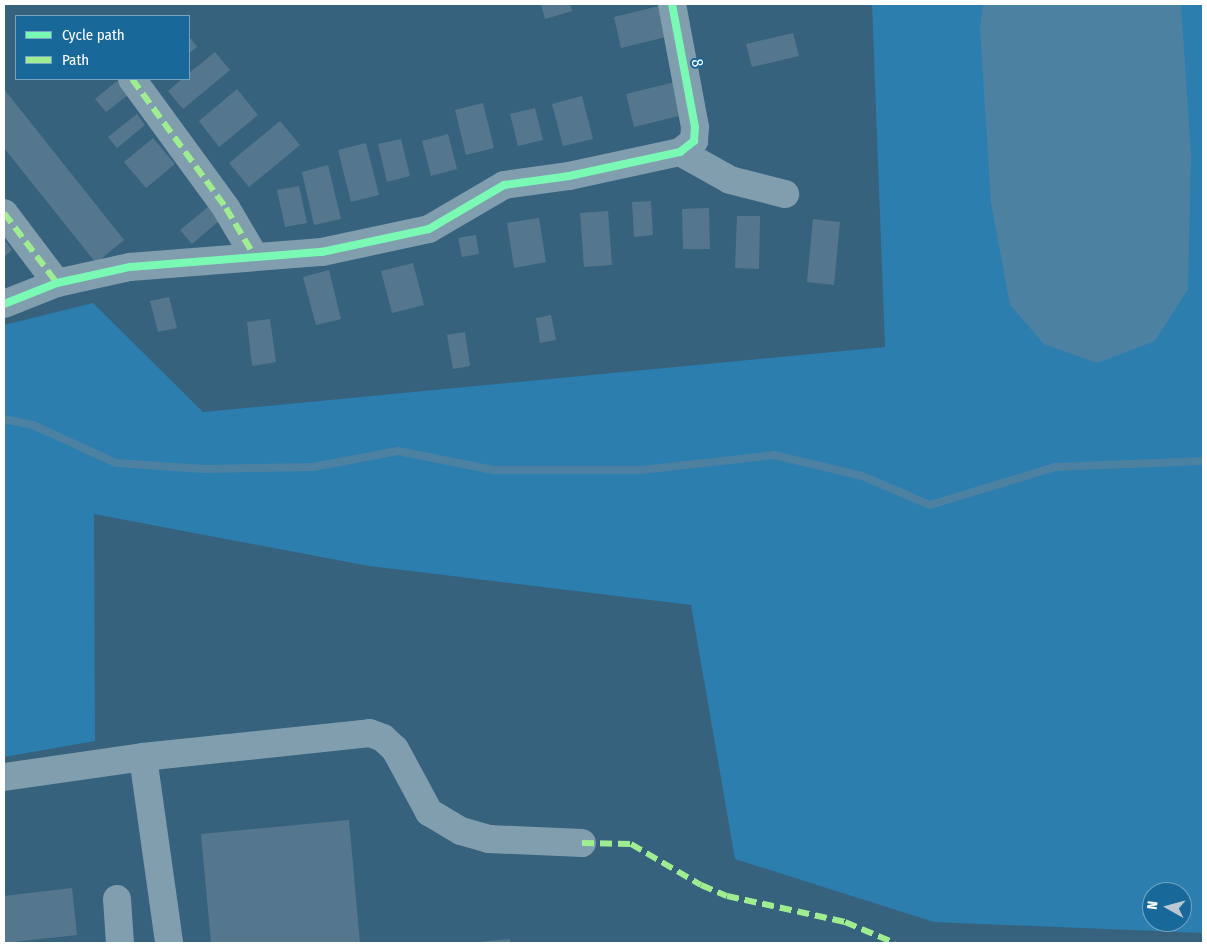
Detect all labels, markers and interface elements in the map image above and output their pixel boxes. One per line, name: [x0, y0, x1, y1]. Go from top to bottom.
legend: [15, 15, 190, 80]
text: Cycle path: [62, 26, 125, 44]
text: Path: [62, 51, 89, 69]
street label: 8: [687, 57, 707, 69]
north arrow: [1142, 882, 1192, 932]
text: N: [1144, 900, 1162, 910]

